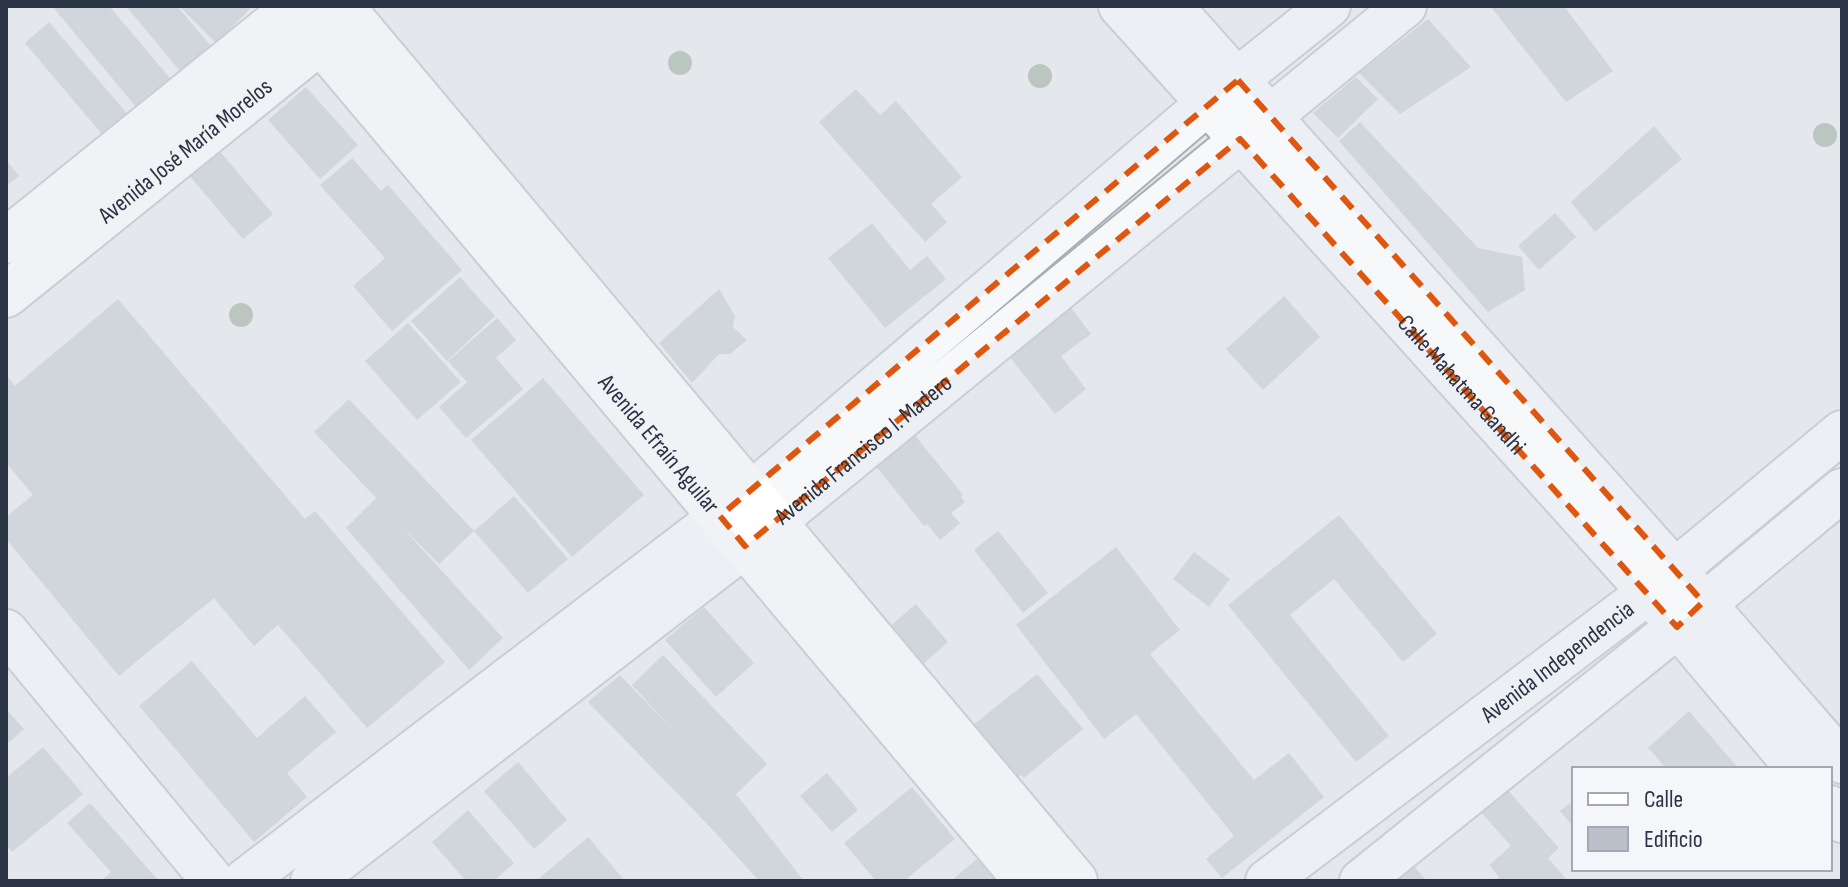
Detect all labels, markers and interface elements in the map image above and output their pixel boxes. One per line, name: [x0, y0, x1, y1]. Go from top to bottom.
street label: Avenida José María Morelos: [92, 72, 278, 230]
street label: Calle Mahatma Gandhi: [1391, 309, 1532, 461]
street label: Avenida Efraín Aguilar: [591, 368, 726, 520]
street label: Avenida Francisco I. Madero: [768, 369, 958, 532]
street label: Avenida Independencia: [1474, 595, 1640, 730]
legend: [1572, 767, 1832, 871]
text: Calle: [1644, 785, 1683, 814]
text: Edificio: [1644, 825, 1703, 854]

